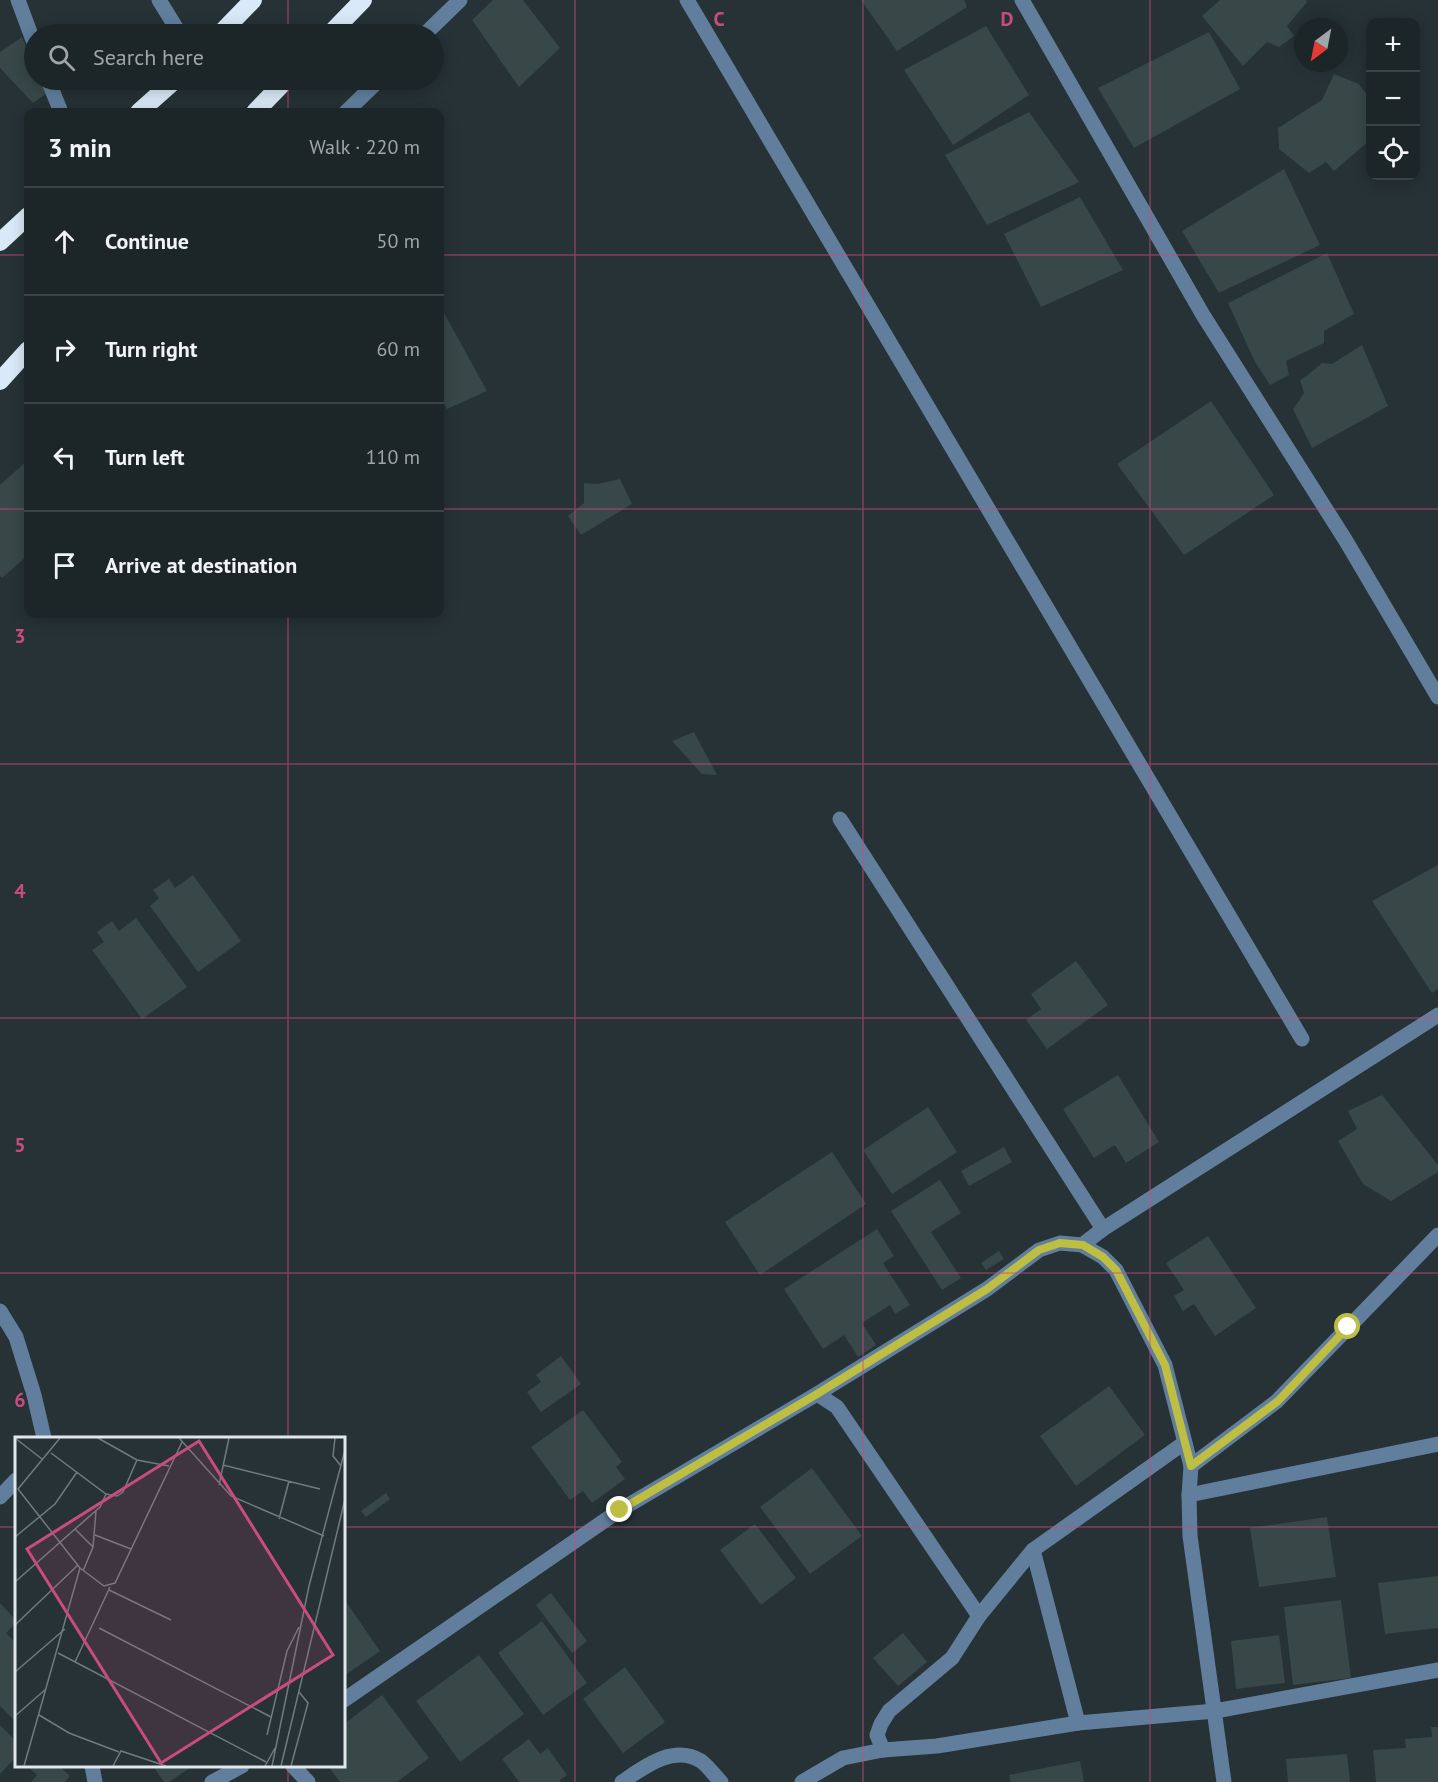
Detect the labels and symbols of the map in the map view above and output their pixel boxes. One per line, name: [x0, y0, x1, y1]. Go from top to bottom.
text: C: [713, 6, 725, 32]
text: D: [1001, 6, 1014, 32]
north arrow: [1294, 18, 1348, 72]
text: 3: [14, 623, 26, 649]
text: 4: [14, 878, 26, 904]
text: 5: [14, 1132, 26, 1158]
route start: [1334, 1313, 1360, 1339]
text: 6: [14, 1387, 26, 1413]
inset map: [15, 1437, 345, 1767]
route end: [606, 1496, 632, 1522]

